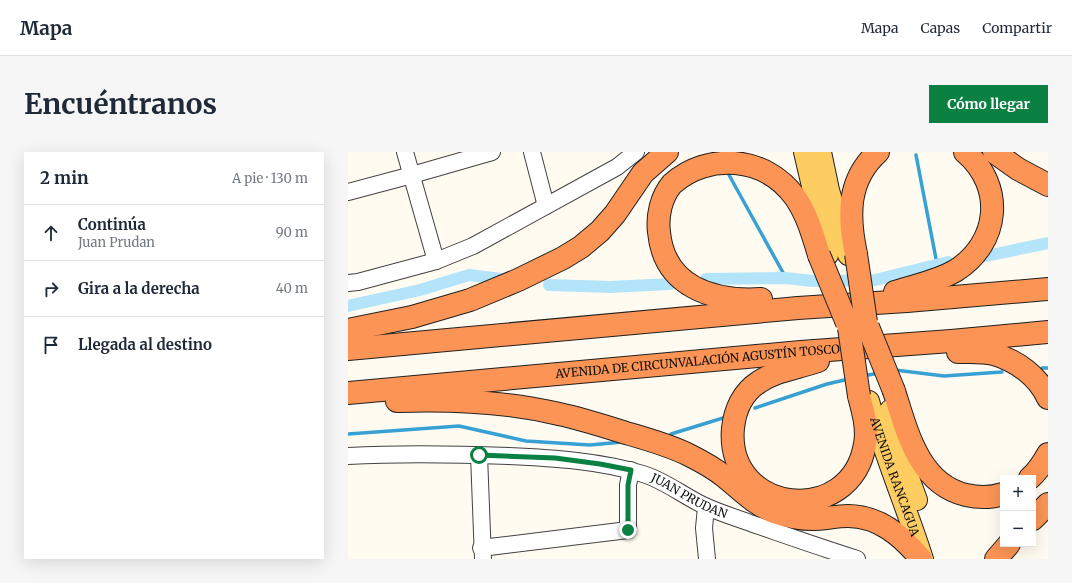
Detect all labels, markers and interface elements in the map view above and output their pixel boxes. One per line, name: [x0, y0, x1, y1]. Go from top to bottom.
text: Mapa: [20, 16, 72, 40]
text: Mapa: [861, 19, 898, 37]
text: Capas: [920, 19, 960, 37]
text: Compartir: [982, 19, 1052, 37]
button: Cómo llegar: [929, 85, 1048, 123]
text: Encuéntranos: [24, 86, 217, 122]
text: 2 min: [40, 167, 88, 189]
text: A pie · 130 m: [232, 170, 308, 187]
text: Continúa: [78, 215, 146, 234]
icon: ahead: [40, 222, 62, 244]
text: 90 m: [276, 224, 308, 241]
text: Juan Prudan: [78, 234, 155, 251]
icon: right: [40, 278, 62, 300]
text: Gira a la derecha: [78, 279, 200, 298]
text: 40 m: [276, 280, 308, 297]
icon: arrive: [40, 334, 62, 356]
text: Llegada al destino: [78, 335, 212, 354]
street label: AVENIDA DE CIRCUNVALACIÓN AGUSTÍN TOSCO: [554, 341, 841, 381]
street label: AVENIDA RANCAGUA: [867, 414, 923, 539]
route start: [470, 446, 488, 464]
street label: JUAN PRUDAN: [648, 469, 730, 522]
map controls: [1000, 475, 1036, 547]
button: +: [1000, 475, 1036, 511]
button: −: [1000, 511, 1036, 547]
route end: [619, 521, 637, 539]

